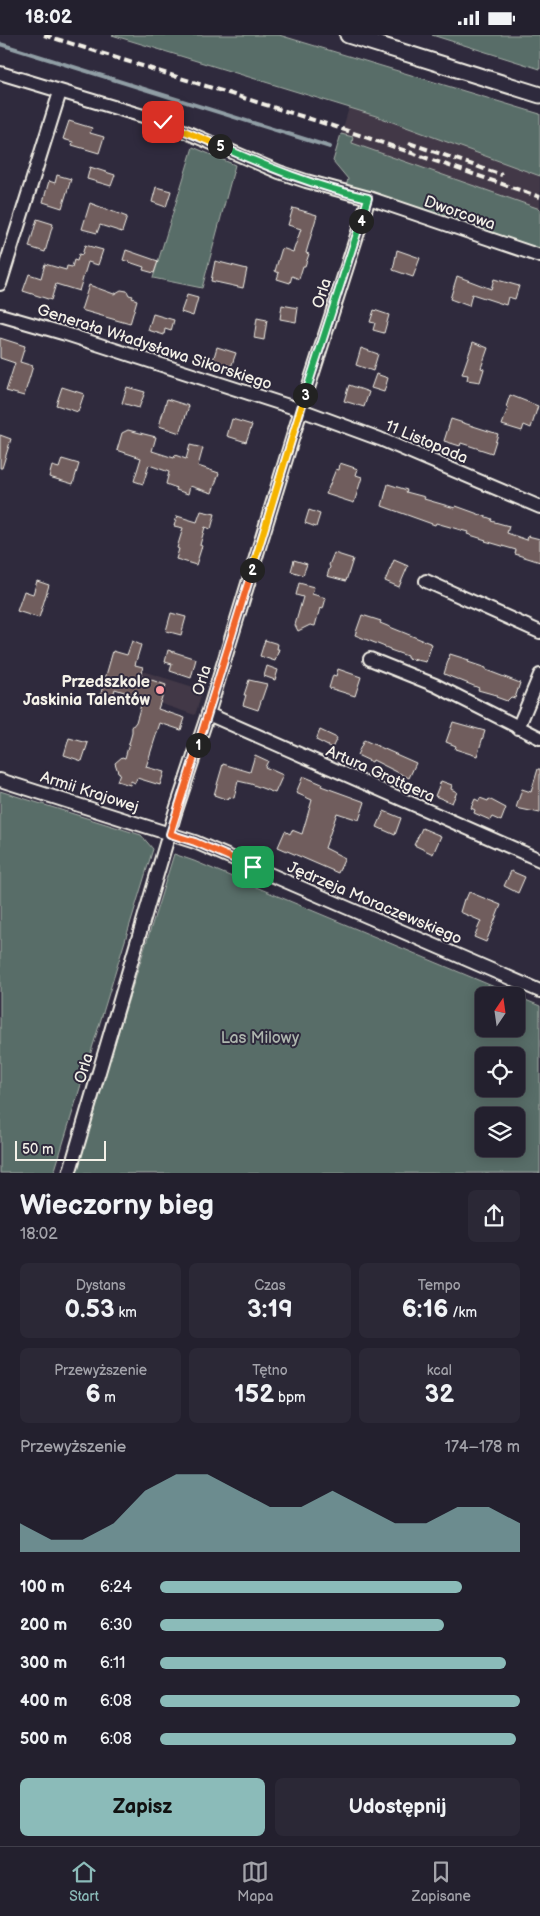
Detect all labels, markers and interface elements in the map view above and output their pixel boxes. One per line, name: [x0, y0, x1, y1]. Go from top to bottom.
text: 18:02: [25, 6, 72, 29]
pin: [142, 101, 184, 143]
icon: check: [149, 108, 177, 136]
pin: 5: [208, 133, 232, 159]
text: 5: [216, 138, 225, 155]
street label: Dworcowa: [421, 192, 498, 234]
pin: 4: [348, 209, 374, 233]
text: 4: [357, 213, 366, 230]
street label: Orla: [309, 276, 336, 311]
street label: Generała Władysława Sikorskiego: [35, 300, 274, 394]
pin: 3: [292, 383, 318, 407]
text: 3: [301, 387, 310, 404]
street label: 11 Listopada: [382, 417, 470, 468]
pin: 2: [240, 557, 264, 583]
text: 2: [248, 562, 257, 579]
street label: Orla: [189, 663, 216, 698]
place label: Przedszkole Jaskinia Talentów: [23, 673, 151, 710]
marker: Przedszkole Jaskinia Talentów: [154, 684, 166, 696]
pin: 1: [186, 733, 210, 757]
text: 1: [196, 737, 201, 754]
street label: Artura Grottgera: [323, 742, 438, 807]
street label: Armii Krajowej: [38, 768, 141, 817]
pin: [232, 846, 274, 888]
icon: arrive: [239, 853, 267, 881]
street label: Jędrzeja Moraczewskiego: [284, 858, 465, 949]
north arrow: [475, 987, 525, 1037]
map controls: [475, 987, 525, 1157]
park label: Las Milowy: [221, 1029, 300, 1048]
button: locate: [475, 1047, 525, 1097]
street label: Orla: [71, 1051, 98, 1086]
button: layers: [475, 1107, 525, 1157]
scale bar: [15, 1139, 106, 1162]
text: 50 m: [22, 1141, 54, 1158]
text: Wieczorny bieg: [20, 1189, 214, 1222]
button: share: [468, 1190, 520, 1242]
text: 18:02: [20, 1225, 58, 1244]
text: Dystans: [76, 1277, 126, 1294]
text: Czas: [254, 1277, 286, 1294]
text: Tempo: [418, 1277, 461, 1294]
text: 0.53: [65, 1294, 115, 1325]
text: 3:19: [247, 1294, 293, 1325]
text: 6:16: [402, 1294, 448, 1325]
text: km: [115, 1304, 137, 1321]
text: /km: [448, 1304, 477, 1321]
text: Przewyższenie: [54, 1362, 147, 1379]
text: Tętno: [252, 1362, 288, 1379]
text: kcal: [427, 1362, 452, 1379]
text: 6: [85, 1379, 101, 1410]
text: 152: [234, 1379, 274, 1410]
text: 32: [425, 1379, 454, 1410]
text: m: [101, 1389, 116, 1406]
text: bpm: [274, 1389, 306, 1406]
text: Przewyższenie: [20, 1438, 126, 1457]
text: 174–178 m: [445, 1438, 520, 1457]
text: 100 m: [20, 1578, 65, 1597]
text: 6:24: [100, 1578, 132, 1597]
text: 200 m: [20, 1616, 67, 1635]
text: 6:30: [100, 1616, 132, 1635]
text: 300 m: [20, 1654, 67, 1673]
text: 6:11: [100, 1654, 125, 1673]
text: 400 m: [20, 1692, 67, 1711]
text: 6:08: [100, 1692, 132, 1711]
text: 500 m: [20, 1730, 67, 1749]
text: 6:08: [100, 1730, 132, 1749]
button: Zapisz: [20, 1778, 265, 1836]
button: Udostępnij: [275, 1778, 520, 1836]
tab: Start: [69, 1858, 99, 1905]
tab: Mapa: [237, 1858, 273, 1905]
tab: Zapisane: [412, 1858, 471, 1905]

